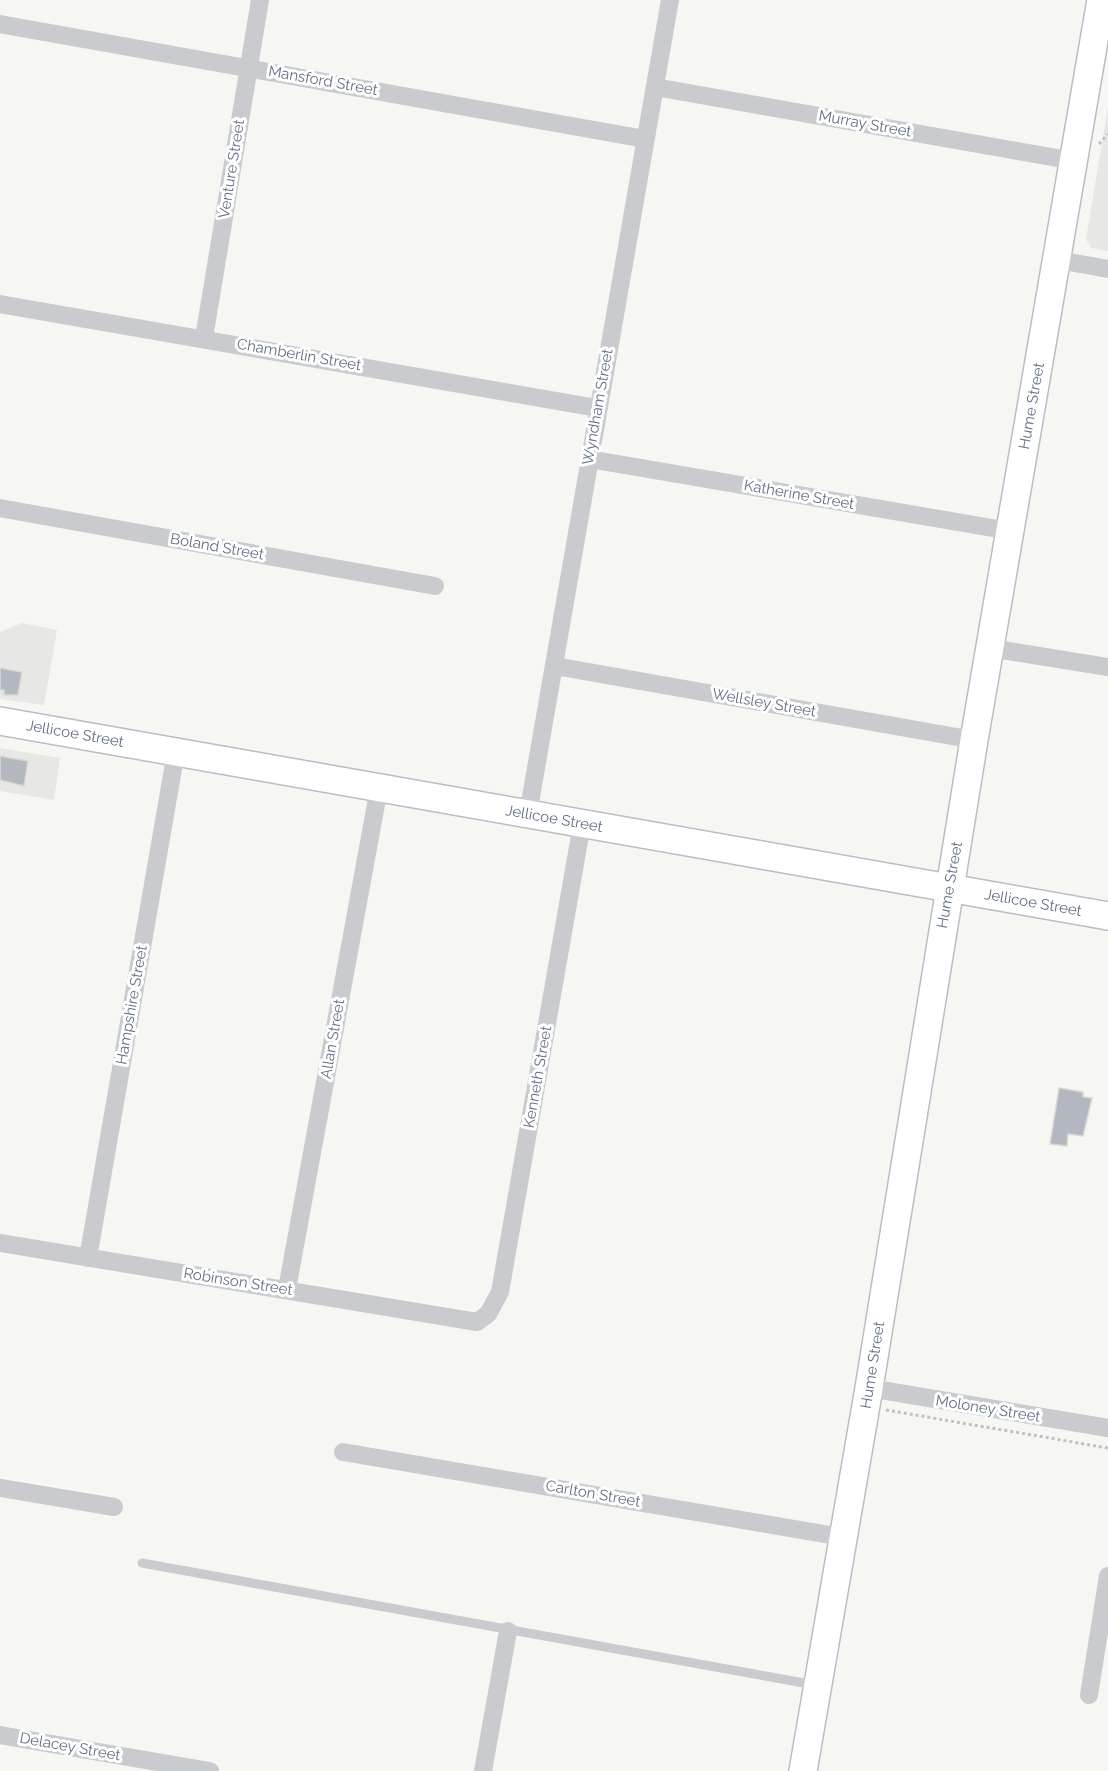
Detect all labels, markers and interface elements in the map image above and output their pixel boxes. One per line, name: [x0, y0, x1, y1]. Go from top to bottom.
street label: Mansford Street: [267, 63, 379, 99]
street label: Murray Street: [817, 107, 913, 141]
street label: Venture Street: [215, 118, 249, 220]
street label: Chamberlin Street: [235, 335, 363, 375]
street label: Wyndham Street: [579, 347, 617, 467]
street label: Hume Street: [1015, 361, 1049, 451]
street label: Katherine Street: [742, 476, 856, 514]
street label: Boland Street: [169, 530, 265, 564]
street label: Wellsley Street: [711, 685, 817, 721]
street label: Jellicoe Street: [25, 717, 125, 751]
street label: Jellicoe Street: [504, 802, 604, 836]
street label: Hume Street: [933, 840, 967, 930]
street label: Jellicoe Street: [983, 886, 1083, 920]
street label: Hampshire Street: [113, 944, 151, 1066]
street label: Allan Street: [317, 998, 349, 1080]
street label: Kenneth Street: [520, 1025, 556, 1129]
street label: Robinson Street: [182, 1265, 294, 1299]
street label: Hume Street: [857, 1320, 889, 1410]
street label: Moloney Street: [934, 1392, 1042, 1426]
street label: Carlton Street: [544, 1477, 642, 1511]
street label: Delacey Street: [18, 1729, 122, 1765]

